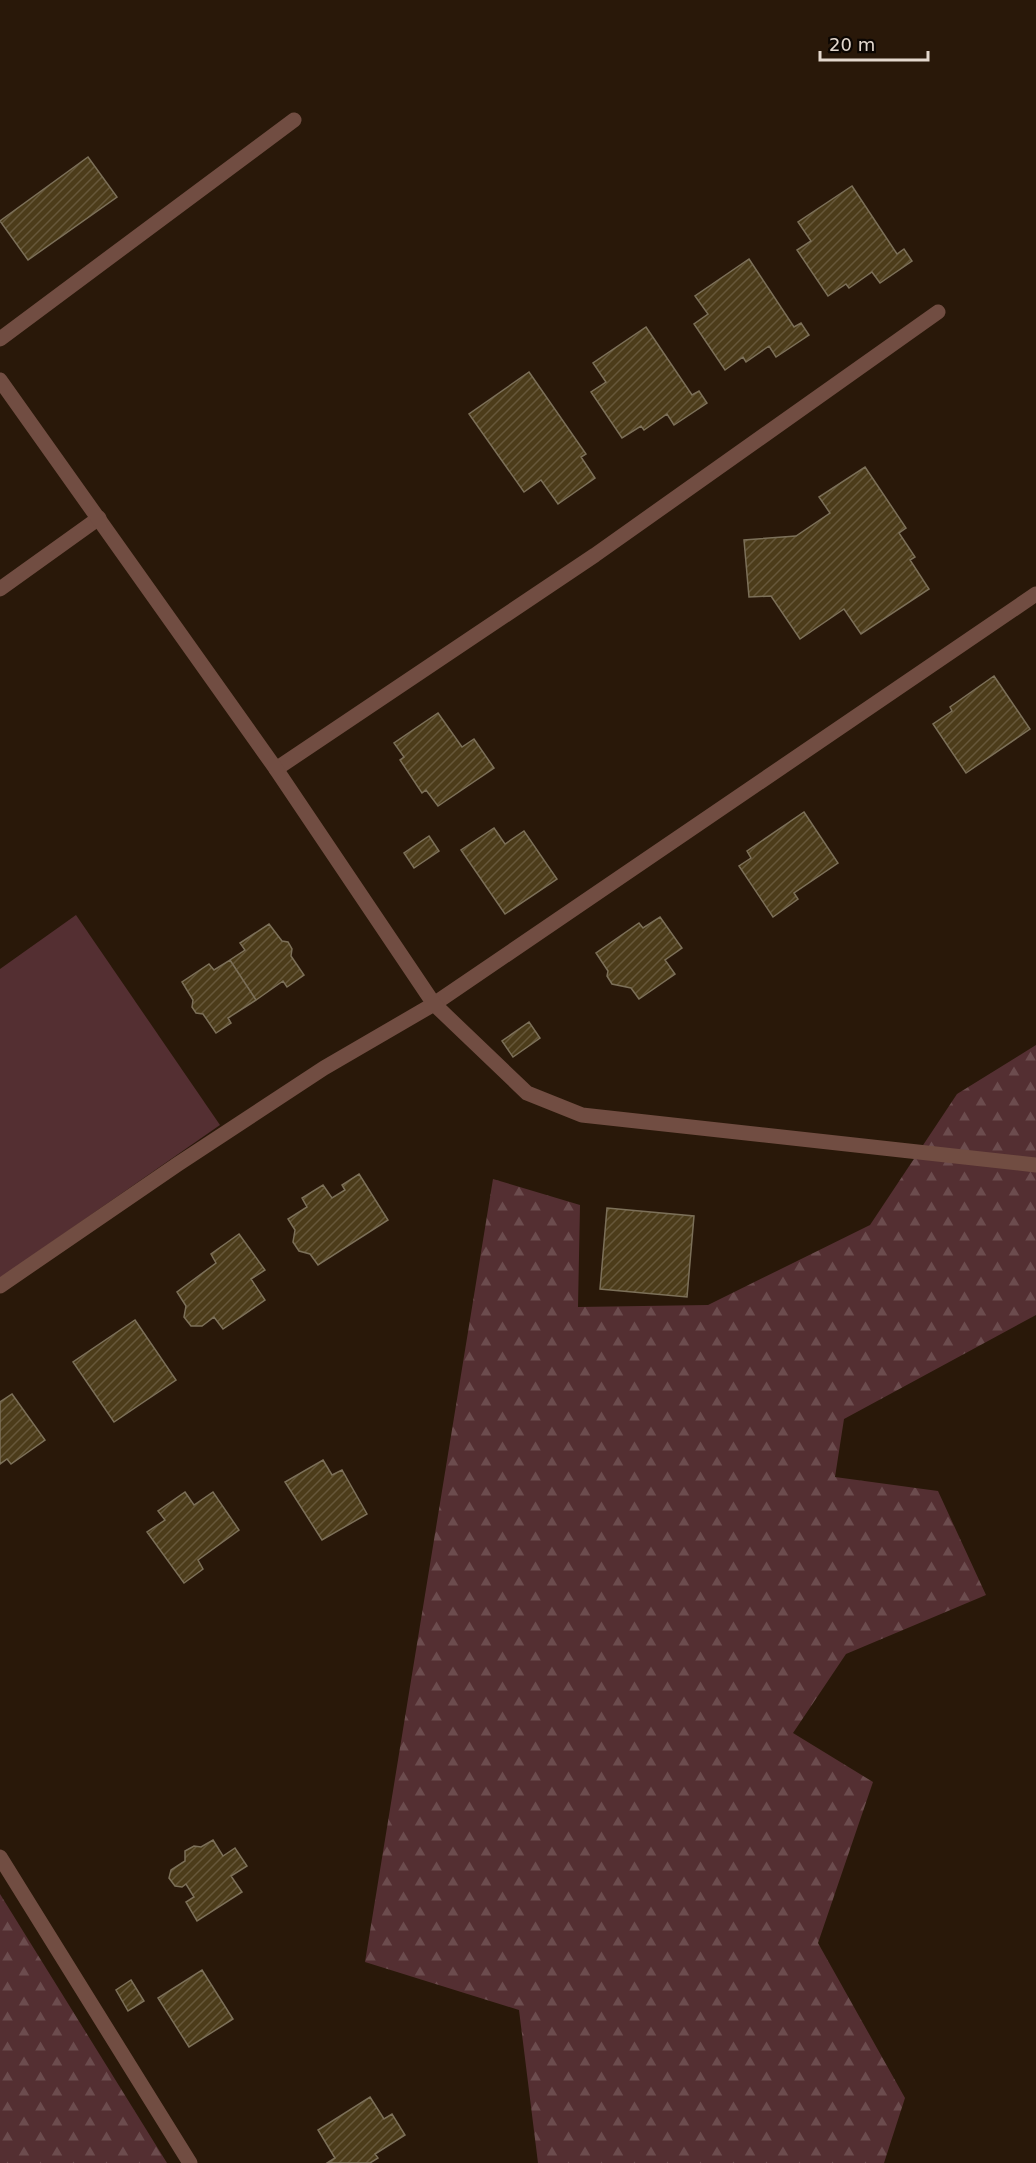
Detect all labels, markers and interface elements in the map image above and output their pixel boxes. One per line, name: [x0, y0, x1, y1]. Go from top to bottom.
scale bar: [820, 24, 928, 62]
text: 20 m: [829, 34, 875, 55]

